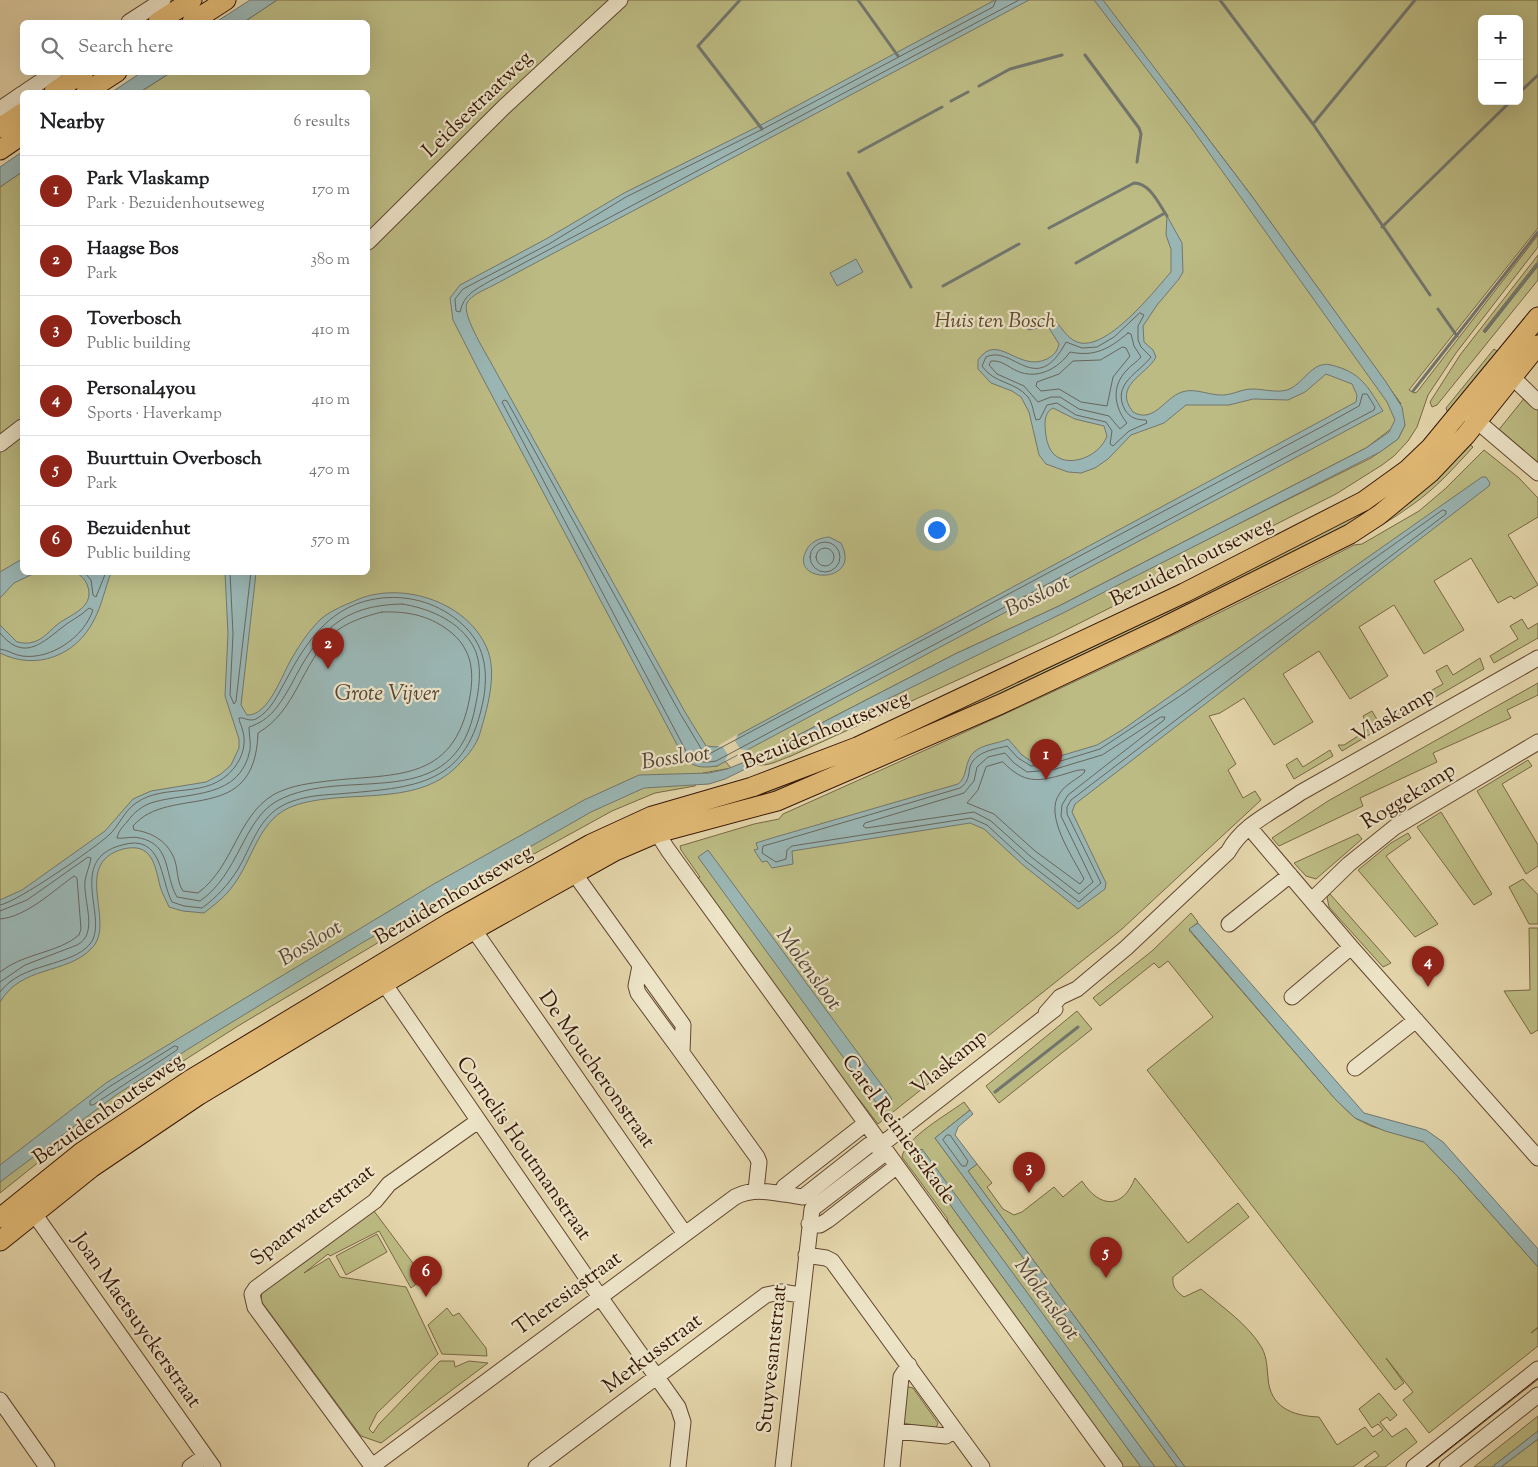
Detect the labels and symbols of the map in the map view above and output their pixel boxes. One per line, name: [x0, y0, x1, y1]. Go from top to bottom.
street label: Leidsestraatweg: [416, 45, 540, 165]
park label: Huis ten Bosch: [934, 307, 1056, 337]
street label: Bezuidenhoutseweg: [1105, 510, 1279, 616]
your location: [924, 517, 950, 543]
water label: Bossloot: [1000, 567, 1076, 627]
pin: 2: [312, 628, 344, 669]
water label: Grote Vijver: [335, 679, 440, 711]
street label: Vlaskamp: [1347, 680, 1441, 752]
street label: Bezuidenhoutseweg: [738, 684, 914, 778]
water label: Bossloot: [640, 738, 713, 780]
pin: 1: [1030, 739, 1062, 780]
street label: Roggekamp: [1356, 756, 1462, 838]
street label: Bezuidenhoutseweg: [369, 838, 539, 954]
water label: Bossloot: [273, 912, 349, 975]
water label: Molensloot: [767, 922, 849, 1018]
pin: 4: [1412, 946, 1444, 987]
street label: De Moucheronstraat: [530, 985, 662, 1155]
street label: Vlaskamp: [905, 1023, 995, 1103]
street label: Bezuidenhoutseweg: [27, 1047, 191, 1173]
street label: Carel Reinierszkade: [833, 1049, 963, 1211]
street label: Cornelis Houtmanstraat: [448, 1051, 598, 1247]
pin: 3: [1013, 1152, 1045, 1193]
street label: Spaarwaterstraat: [244, 1158, 382, 1274]
street label: Joan Maetsuyckerstraat: [64, 1226, 208, 1415]
pin: 5: [1090, 1237, 1122, 1278]
street label: Theresiastraat: [507, 1244, 629, 1344]
water label: Molensloot: [1005, 1252, 1087, 1348]
pin: 6: [410, 1256, 442, 1297]
street label: Stuyvesantstraat: [750, 1283, 796, 1435]
street label: Merkusstraat: [597, 1307, 709, 1401]

